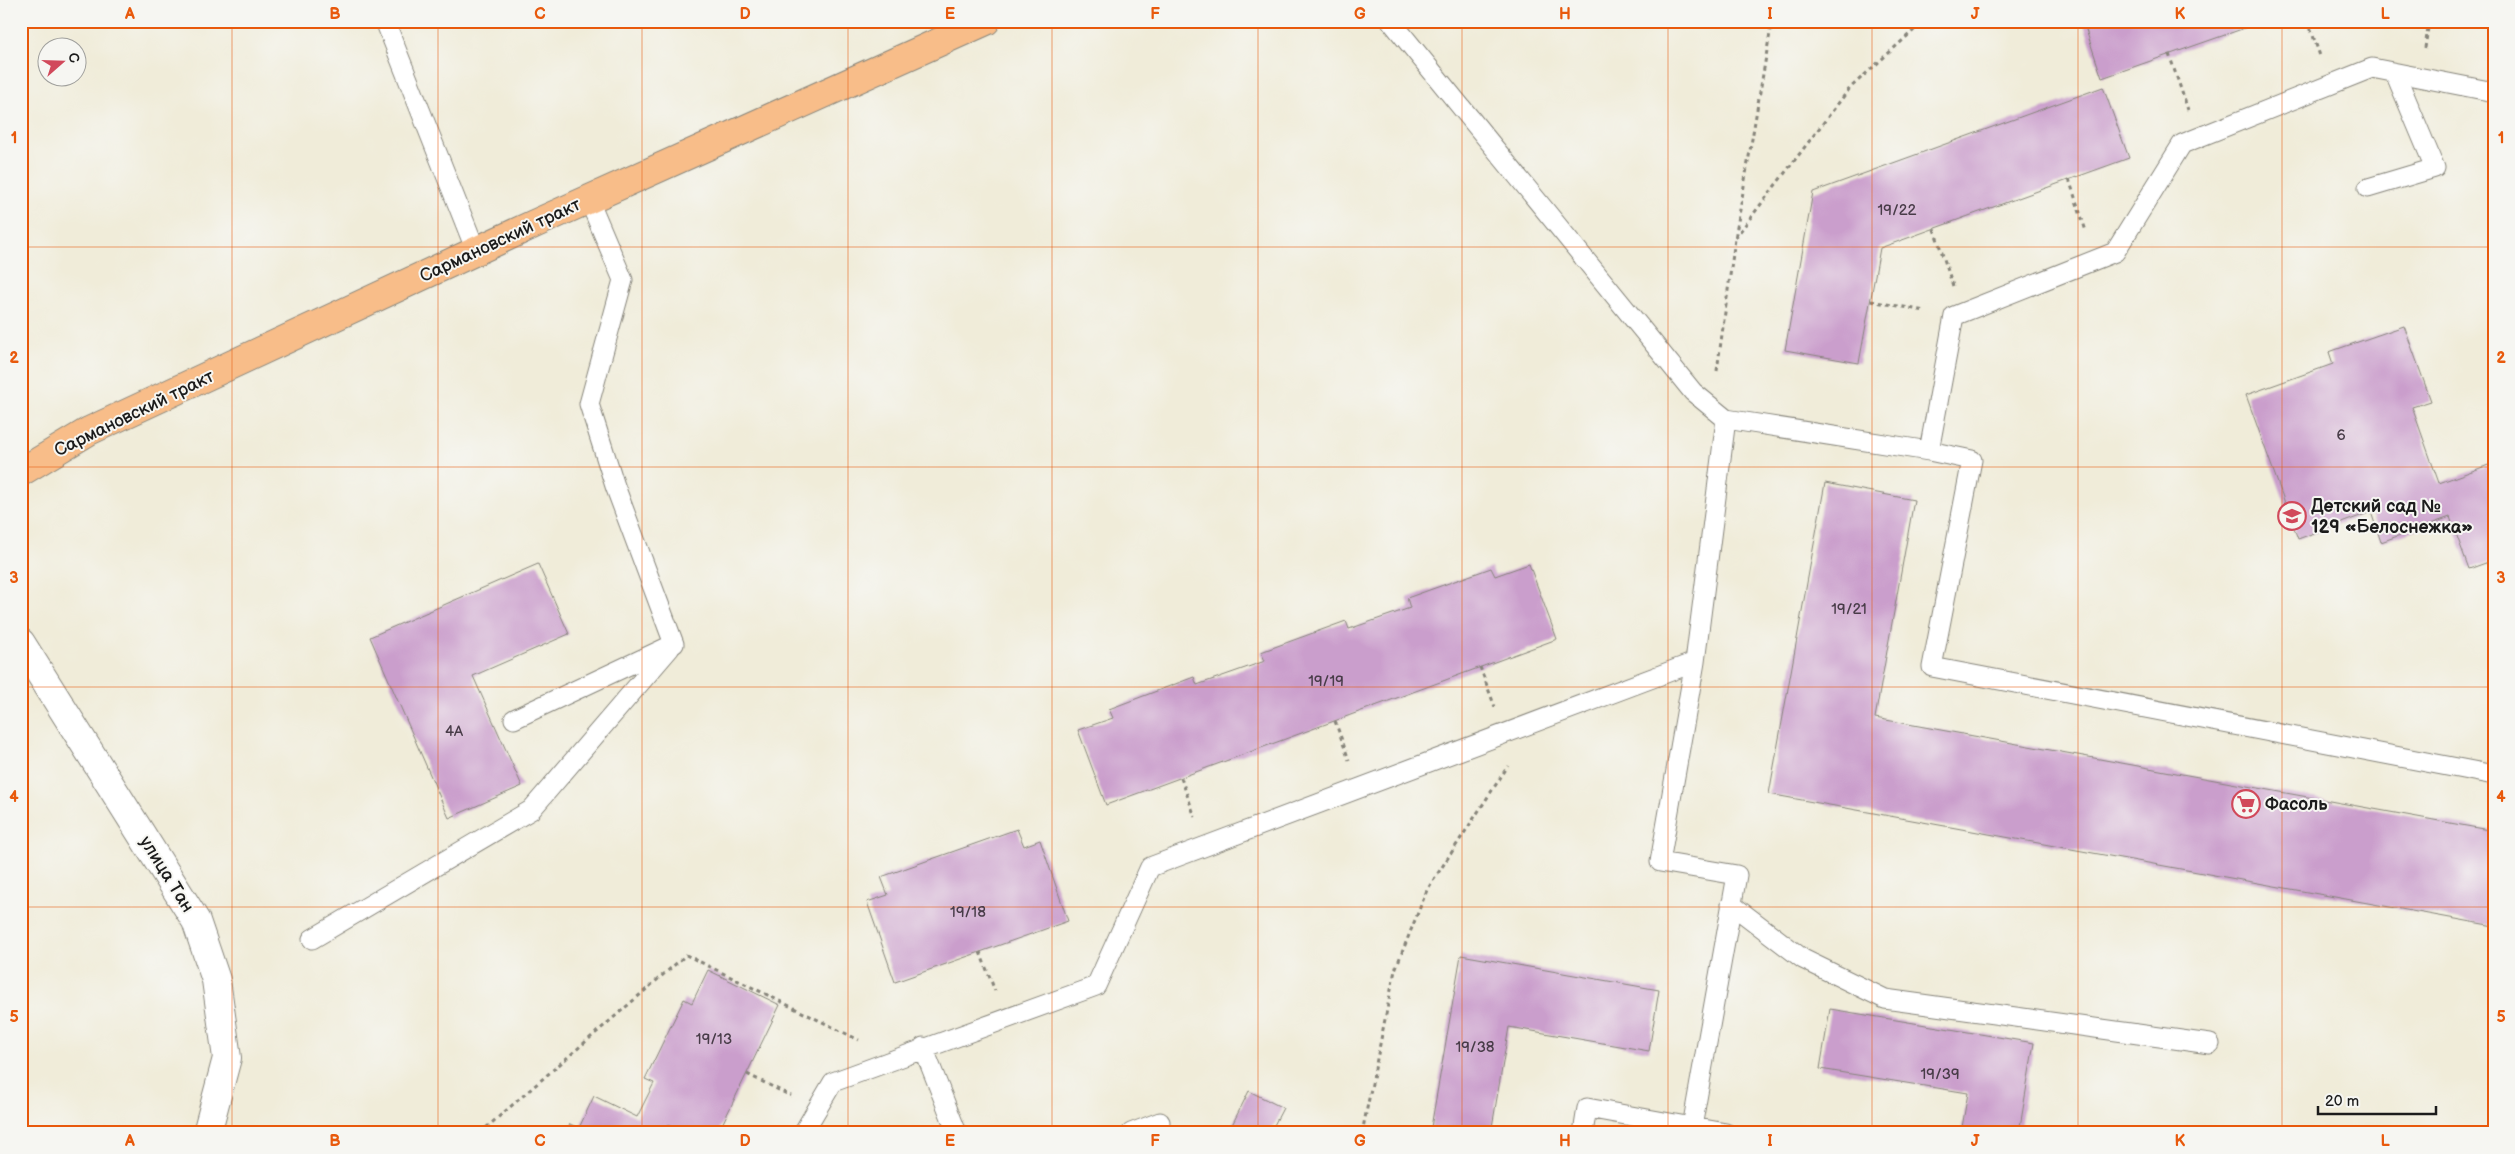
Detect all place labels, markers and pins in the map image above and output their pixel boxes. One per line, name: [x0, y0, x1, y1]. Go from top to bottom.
place label: Детский сад № 129 «Белоснежка»: [2311, 496, 2473, 538]
school or university icon: Детский сад № 129 «Белоснежка»: [2277, 501, 2307, 531]
supermarket icon: Фасоль: [2231, 789, 2261, 819]
place label: Фасоль: [2265, 794, 2328, 815]

